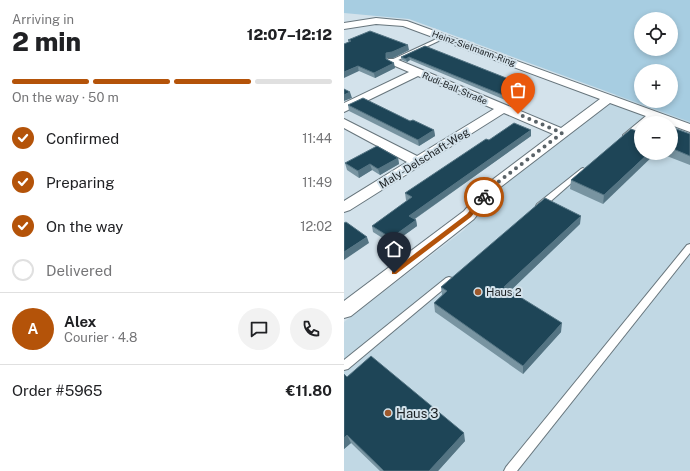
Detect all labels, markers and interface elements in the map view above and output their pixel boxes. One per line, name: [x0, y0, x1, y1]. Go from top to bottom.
text: Arriving in: [12, 12, 74, 27]
map controls: [634, 12, 678, 160]
button: locate: [634, 12, 678, 56]
text: 2 min: [12, 26, 81, 57]
text: 12:07–12:12: [247, 26, 332, 43]
street label: Heinz-Sielmann-Ring: [431, 28, 518, 68]
button: +: [634, 64, 678, 108]
street label: Rudi-Ball-Straße: [421, 69, 489, 107]
pin: [501, 73, 535, 114]
icon: bag: [507, 79, 529, 101]
text: On the way · 50 m: [12, 90, 119, 105]
button: −: [634, 116, 678, 160]
street label: Maly-Delschaft-Weg: [377, 125, 471, 191]
icon: check: [12, 127, 34, 149]
text: Confirmed: [46, 130, 119, 147]
text: 11:44: [302, 131, 332, 146]
icon: check: [12, 171, 34, 193]
text: Preparing: [46, 174, 115, 191]
text: 11:49: [302, 175, 332, 190]
courier: [464, 177, 504, 217]
icon: bike: [473, 186, 495, 208]
icon: check: [12, 215, 34, 237]
text: On the way: [46, 218, 123, 235]
text: 12:02: [300, 219, 332, 234]
pin: [377, 232, 411, 273]
icon: home: [383, 238, 405, 260]
text: Delivered: [46, 262, 112, 279]
place label: Haus 2: [486, 286, 522, 298]
marker: Haus 2: [473, 287, 483, 297]
button: chat: [238, 308, 280, 350]
button: phone: [290, 308, 332, 350]
text: Alex: [64, 313, 96, 330]
text: A: [28, 320, 38, 337]
text: Courier · 4.8: [64, 330, 137, 345]
text: Order #5965: [12, 382, 102, 399]
text: €11.80: [286, 382, 332, 399]
place label: Haus 3: [396, 406, 439, 421]
marker: Haus 3: [383, 408, 393, 418]

